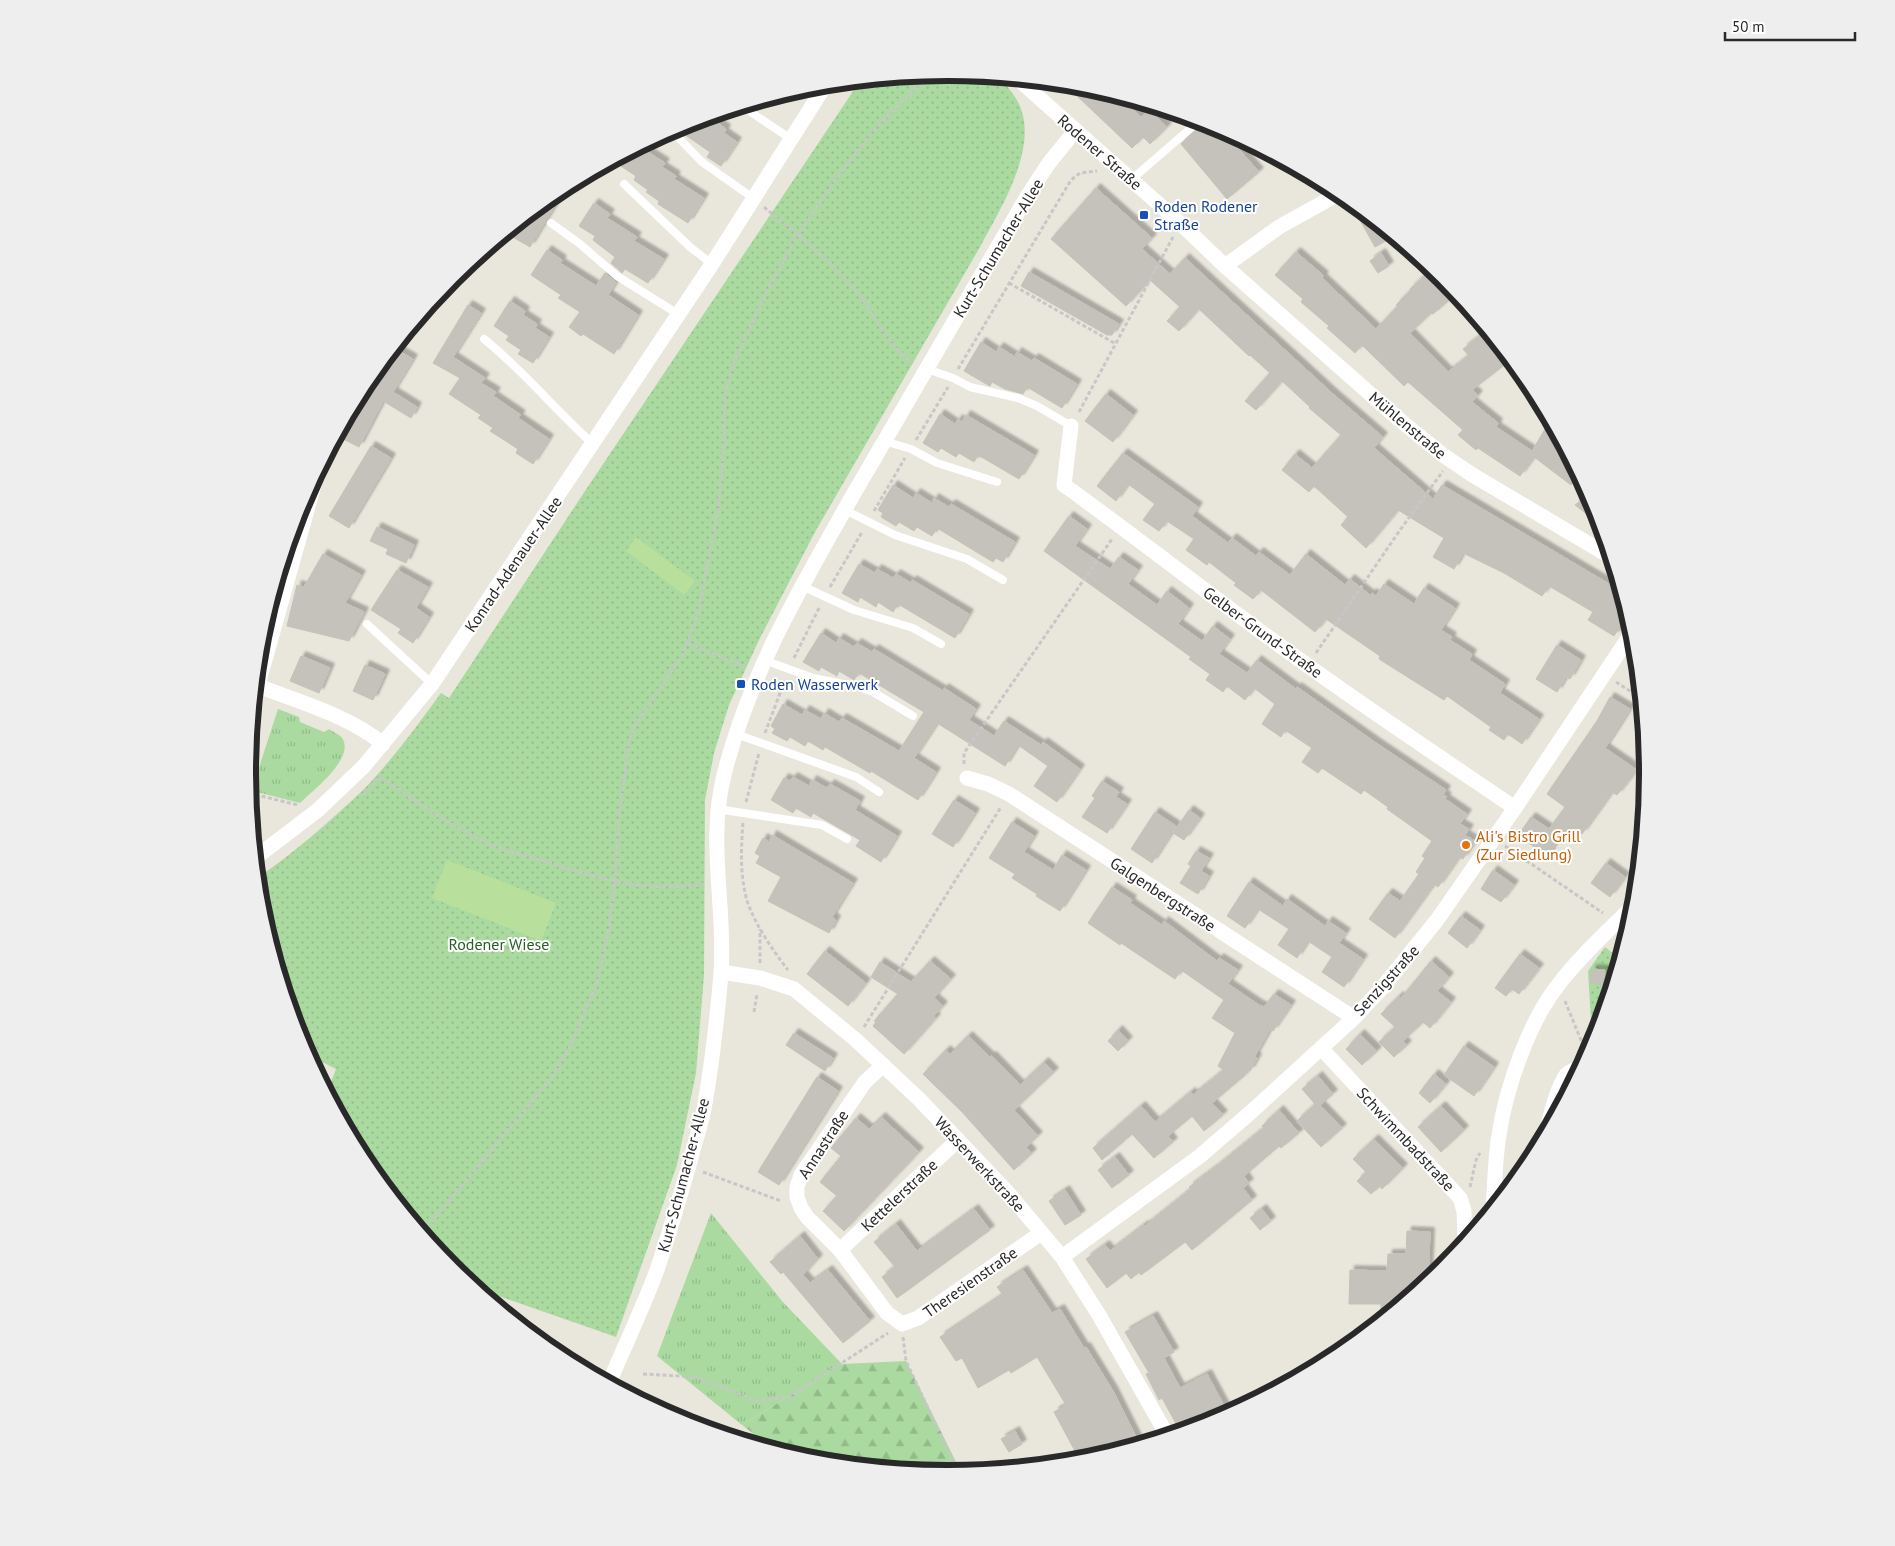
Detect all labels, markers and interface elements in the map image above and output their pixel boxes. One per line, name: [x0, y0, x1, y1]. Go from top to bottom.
scale bar: [1725, 10, 1855, 42]
text: 50 m: [1732, 17, 1765, 36]
street label: Rodener Straße: [1054, 110, 1146, 194]
street label: Kurt-Schumacher-Allee: [949, 175, 1047, 321]
place label: Roden Rodener Straße: [1154, 196, 1258, 234]
marker: Roden Rodener Straße: [1138, 209, 1150, 221]
street label: Mühlenstraße: [1365, 387, 1451, 463]
street label: Konrad-Adenauer-Allee: [460, 492, 566, 636]
street label: Gelber-Grund-Straße: [1200, 582, 1326, 682]
place label: Roden Wasserwerk: [751, 674, 879, 694]
marker: Roden Wasserwerk: [735, 678, 747, 690]
place label: Ali's Bistro Grill (Zur Siedlung): [1476, 826, 1581, 864]
marker: Ali's Bistro Grill (Zur Siedlung): [1460, 839, 1472, 851]
street label: Galgenbergstraße: [1106, 852, 1220, 936]
park label: Rodener Wiese: [449, 934, 549, 954]
street label: Senzigstraße: [1349, 940, 1423, 1020]
street label: Schwimmbadstraße: [1353, 1083, 1459, 1195]
street label: Kurt-Schumacher-Allee: [653, 1096, 713, 1254]
street label: Annastraße: [793, 1106, 853, 1182]
street label: Wasserwerkstraße: [931, 1112, 1029, 1216]
street label: Kettelerstraße: [857, 1155, 941, 1235]
street label: Theresienstraße: [919, 1242, 1021, 1322]

